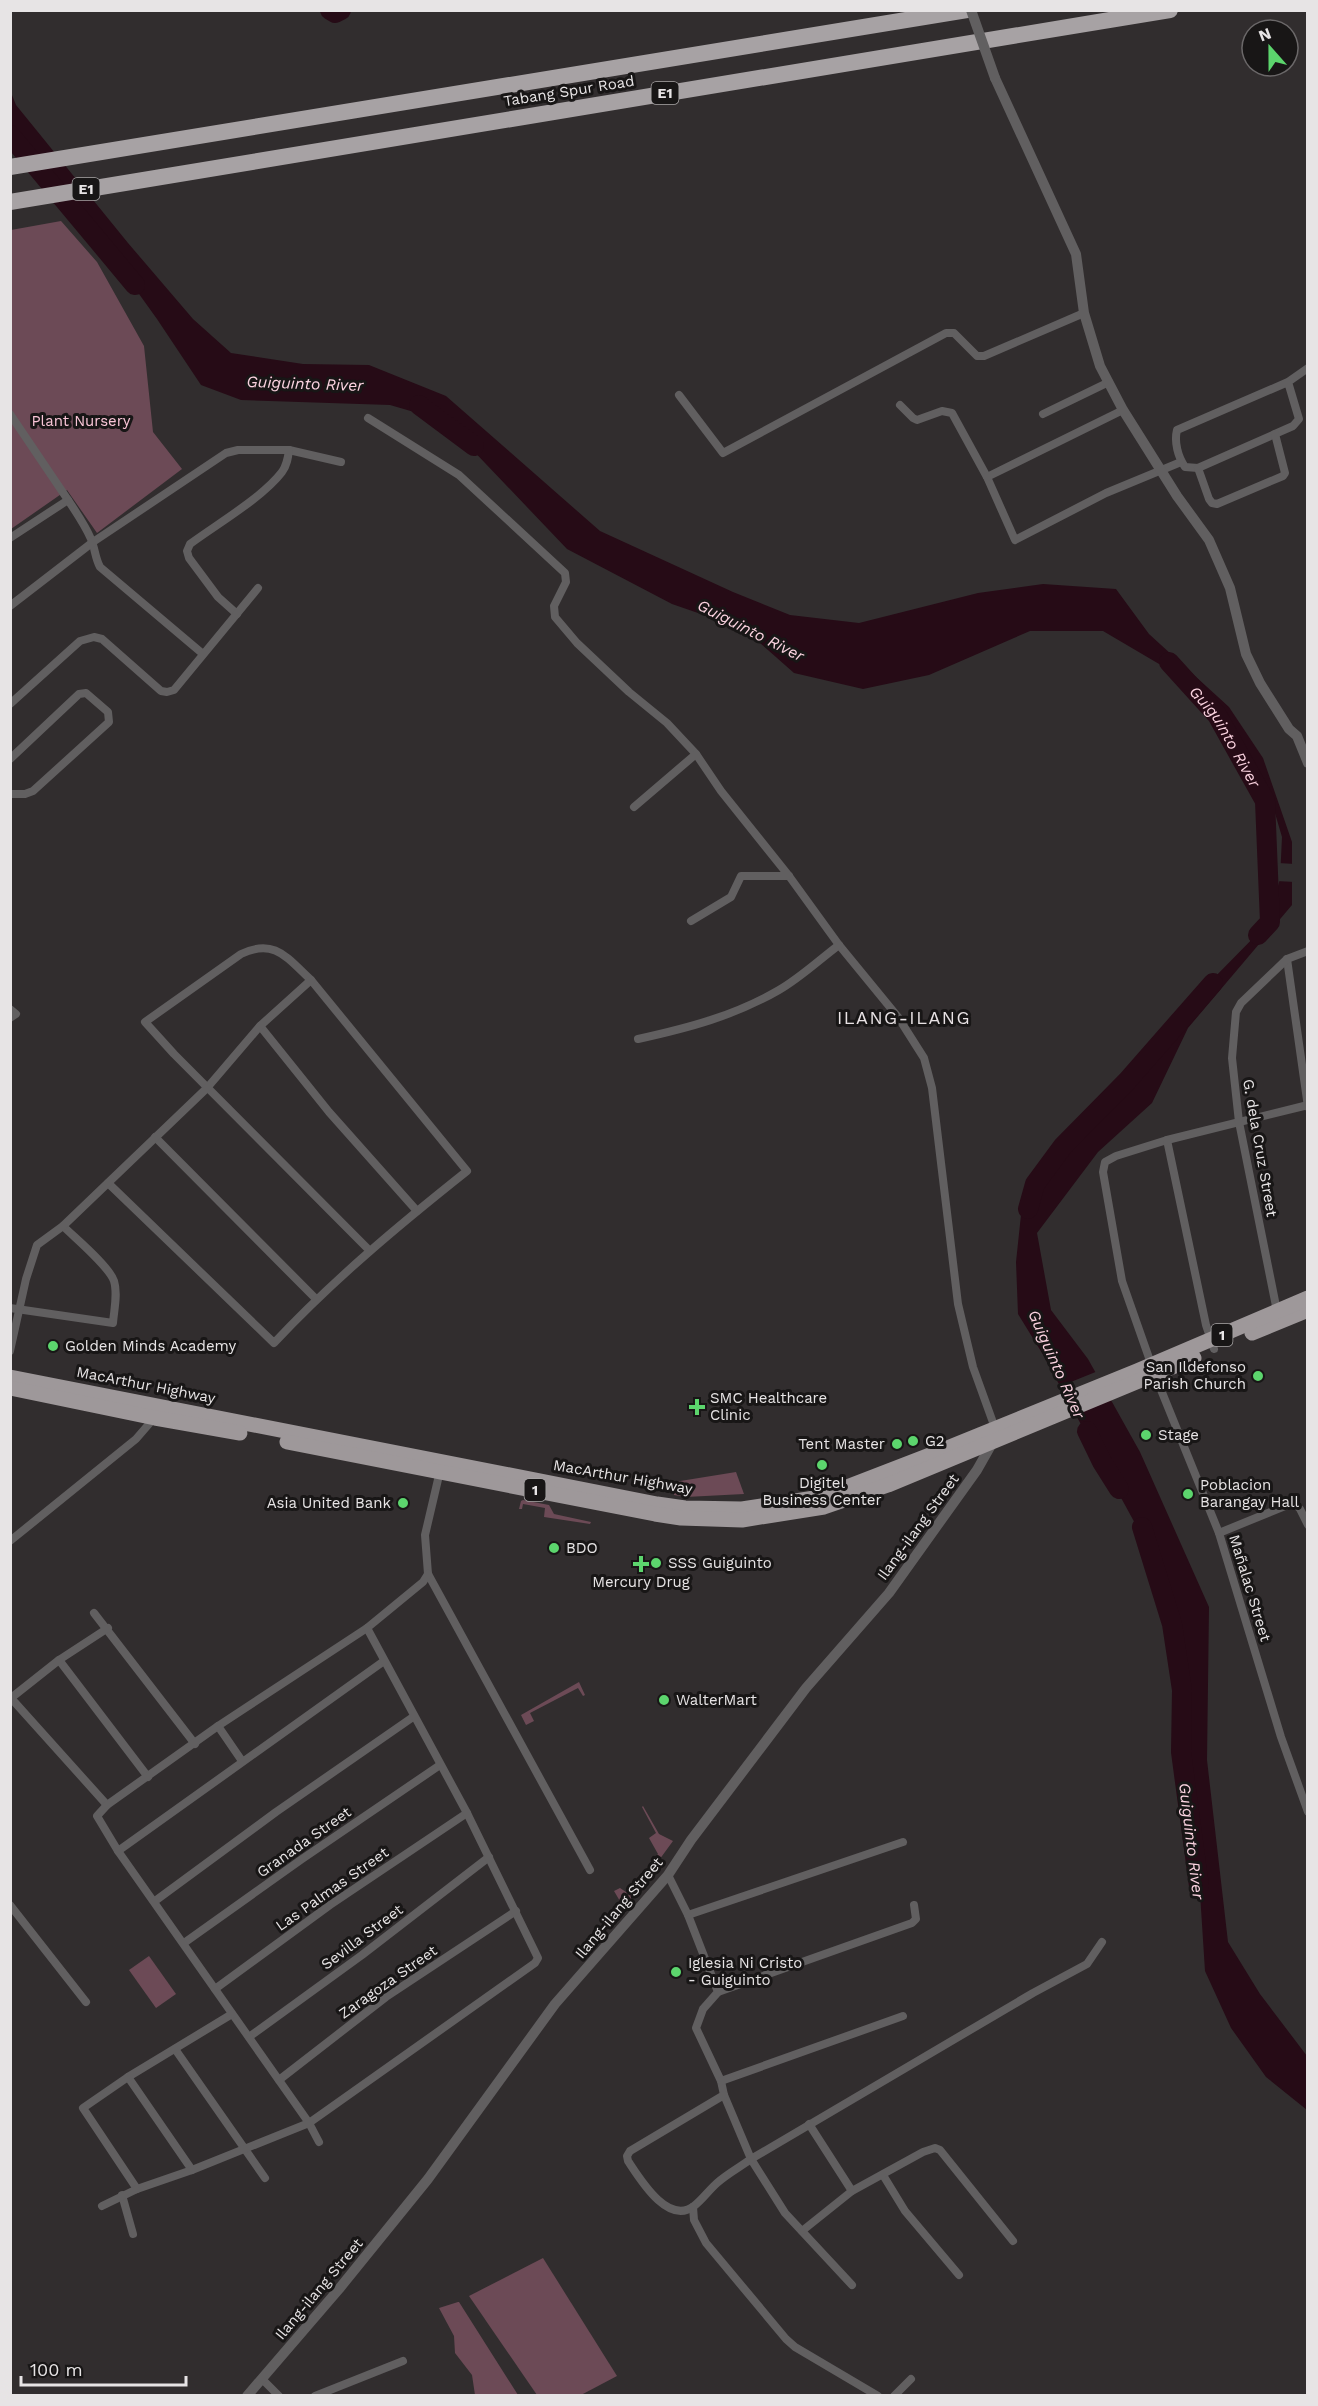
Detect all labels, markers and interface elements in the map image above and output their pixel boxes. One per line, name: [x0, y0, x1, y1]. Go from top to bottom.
north arrow: [1240, 18, 1300, 78]
text: N: [1256, 23, 1274, 45]
street label: Tabang Spur Road: [502, 72, 636, 110]
road number: E1: [652, 82, 678, 104]
road number: E1: [72, 178, 100, 200]
water label: Guiguinto River: [246, 372, 365, 395]
park label: Plant Nursery: [31, 412, 131, 430]
water label: Guiguinto River: [694, 595, 808, 666]
water label: Guiguinto River: [1185, 682, 1265, 791]
district label: ILANG-ILANG: [837, 1007, 971, 1028]
street label: G. dela Cruz Street: [1239, 1078, 1281, 1219]
water label: Guiguinto River: [1024, 1307, 1089, 1422]
road number: 1: [1212, 1324, 1232, 1346]
place label: Golden Minds Academy: [65, 1337, 237, 1355]
marker: Golden Minds Academy: [46, 1339, 60, 1353]
place label: San Ildefonso Parish Church: [1144, 1358, 1246, 1393]
street label: MacArthur Highway: [75, 1363, 217, 1407]
marker: San Ildefonso Parish Church: [1251, 1369, 1265, 1383]
place label: SMC Healthcare Clinic: [710, 1389, 827, 1424]
marker: SMC Healthcare Clinic: [688, 1398, 706, 1416]
place label: Stage: [1158, 1426, 1199, 1444]
marker: Stage: [1139, 1428, 1153, 1442]
place label: G2: [925, 1432, 945, 1450]
marker: G2: [906, 1434, 920, 1448]
place label: Tent Master: [798, 1435, 885, 1453]
marker: Tent Master: [890, 1437, 904, 1451]
street label: MacArthur Highway: [552, 1456, 694, 1498]
marker: Digitel Business Center: [815, 1458, 829, 1472]
street label: Ilang-ilang Street: [873, 1470, 963, 1584]
place label: Digitel Business Center: [763, 1474, 882, 1509]
place label: Poblacion Barangay Hall: [1200, 1476, 1299, 1511]
road number: 1: [524, 1479, 546, 1501]
marker: Poblacion Barangay Hall: [1181, 1487, 1195, 1501]
place label: Asia United Bank: [267, 1494, 391, 1512]
marker: Asia United Bank: [396, 1496, 410, 1510]
street label: Mañalac Street: [1225, 1532, 1275, 1644]
place label: BDO: [566, 1539, 598, 1557]
marker: BDO: [547, 1541, 561, 1555]
place label: SSS Guiguinto: [668, 1554, 772, 1572]
marker: SSS Guiguinto: [649, 1556, 663, 1570]
marker: Mercury Drug: [634, 1557, 648, 1571]
place label: Mercury Drug: [592, 1573, 690, 1591]
place label: WalterMart: [676, 1691, 757, 1709]
marker: WalterMart: [657, 1693, 671, 1707]
water label: Guiguinto River: [1175, 1782, 1208, 1901]
street label: Granada Street: [253, 1802, 355, 1881]
street label: Las Palmas Street: [272, 1843, 392, 1935]
street label: Ilang-ilang Street: [571, 1853, 667, 1962]
street label: Sevilla Street: [318, 1900, 407, 1974]
street label: Zaragoza Street: [335, 1941, 441, 2023]
place label: Iglesia Ni Cristo - Guiguinto: [688, 1954, 802, 1989]
marker: Iglesia Ni Cristo - Guiguinto: [669, 1965, 683, 1979]
street label: Ilang-ilang Street: [271, 2234, 367, 2343]
scale bar: [21, 2349, 186, 2387]
text: 100 m: [30, 2359, 83, 2380]

